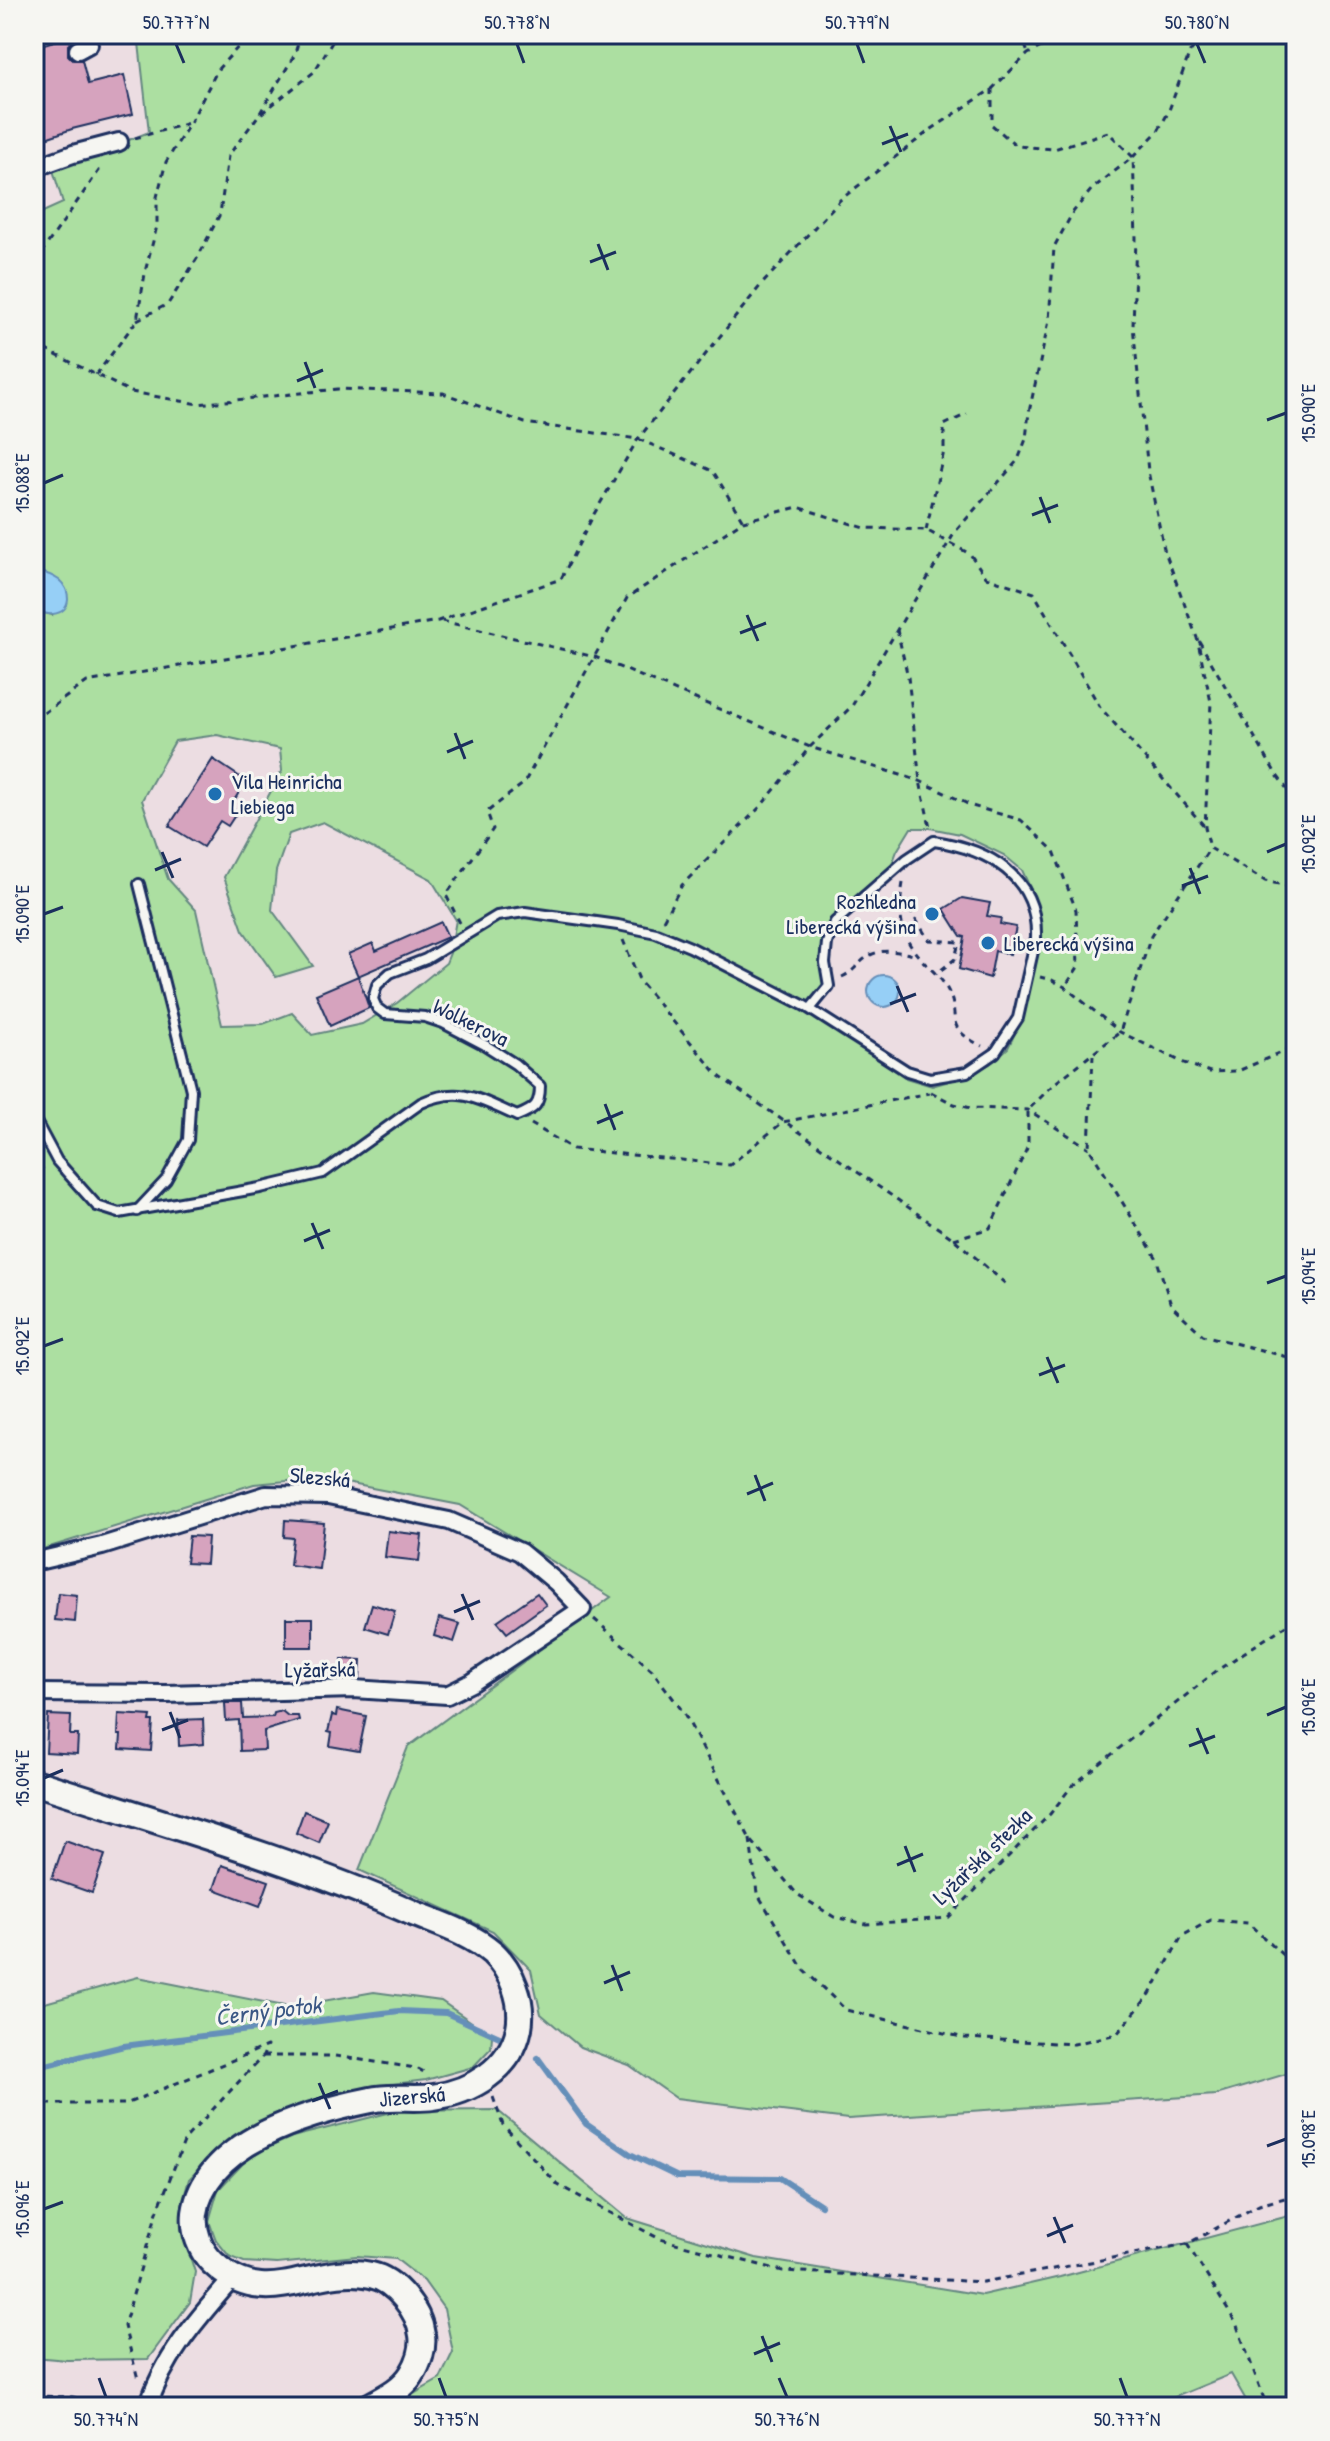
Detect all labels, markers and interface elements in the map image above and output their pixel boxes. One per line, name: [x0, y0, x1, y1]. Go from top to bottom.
text: 50.777°N: [143, 8, 209, 35]
text: 50.778°N: [484, 8, 550, 35]
text: 50.779°N: [825, 8, 889, 35]
text: 50.780°N: [1165, 8, 1229, 35]
text: 15.090°E: [1294, 383, 1321, 442]
text: 15.088°E: [8, 453, 35, 513]
place label: Vila Heinricha Liebiega: [231, 766, 342, 821]
marker: Vila Heinricha Liebiega: [206, 785, 224, 803]
text: 15.092°E: [1294, 814, 1321, 874]
text: 15.090°E: [8, 884, 35, 943]
place label: Rozhledna Liberecká výšina: [786, 886, 916, 941]
marker: Rozhledna Liberecká výšina: [923, 905, 941, 923]
place label: Liberecká výšina: [1004, 928, 1134, 958]
marker: Liberecká výšina: [979, 934, 997, 952]
street label: Wolkerova: [428, 991, 514, 1053]
text: 15.094°E: [1294, 1247, 1321, 1305]
text: 15.092°E: [8, 1316, 35, 1376]
street label: Slezská: [289, 1459, 352, 1495]
street label: Lyžařská: [285, 1653, 356, 1685]
text: 15.096°E: [1294, 1678, 1321, 1736]
text: 15.094°E: [8, 1749, 35, 1807]
street label: Lyžařská stezka: [926, 1801, 1038, 1911]
water label: Černý potok: [213, 1987, 325, 2033]
street label: Jizerská: [378, 2078, 447, 2114]
text: 15.098°E: [1294, 2110, 1321, 2168]
text: 15.096°E: [8, 2180, 35, 2238]
text: 50.774°N: [74, 2405, 138, 2432]
text: 50.775°N: [413, 2405, 479, 2432]
text: 50.776°N: [755, 2405, 819, 2432]
text: 50.777°N: [1094, 2405, 1160, 2432]

